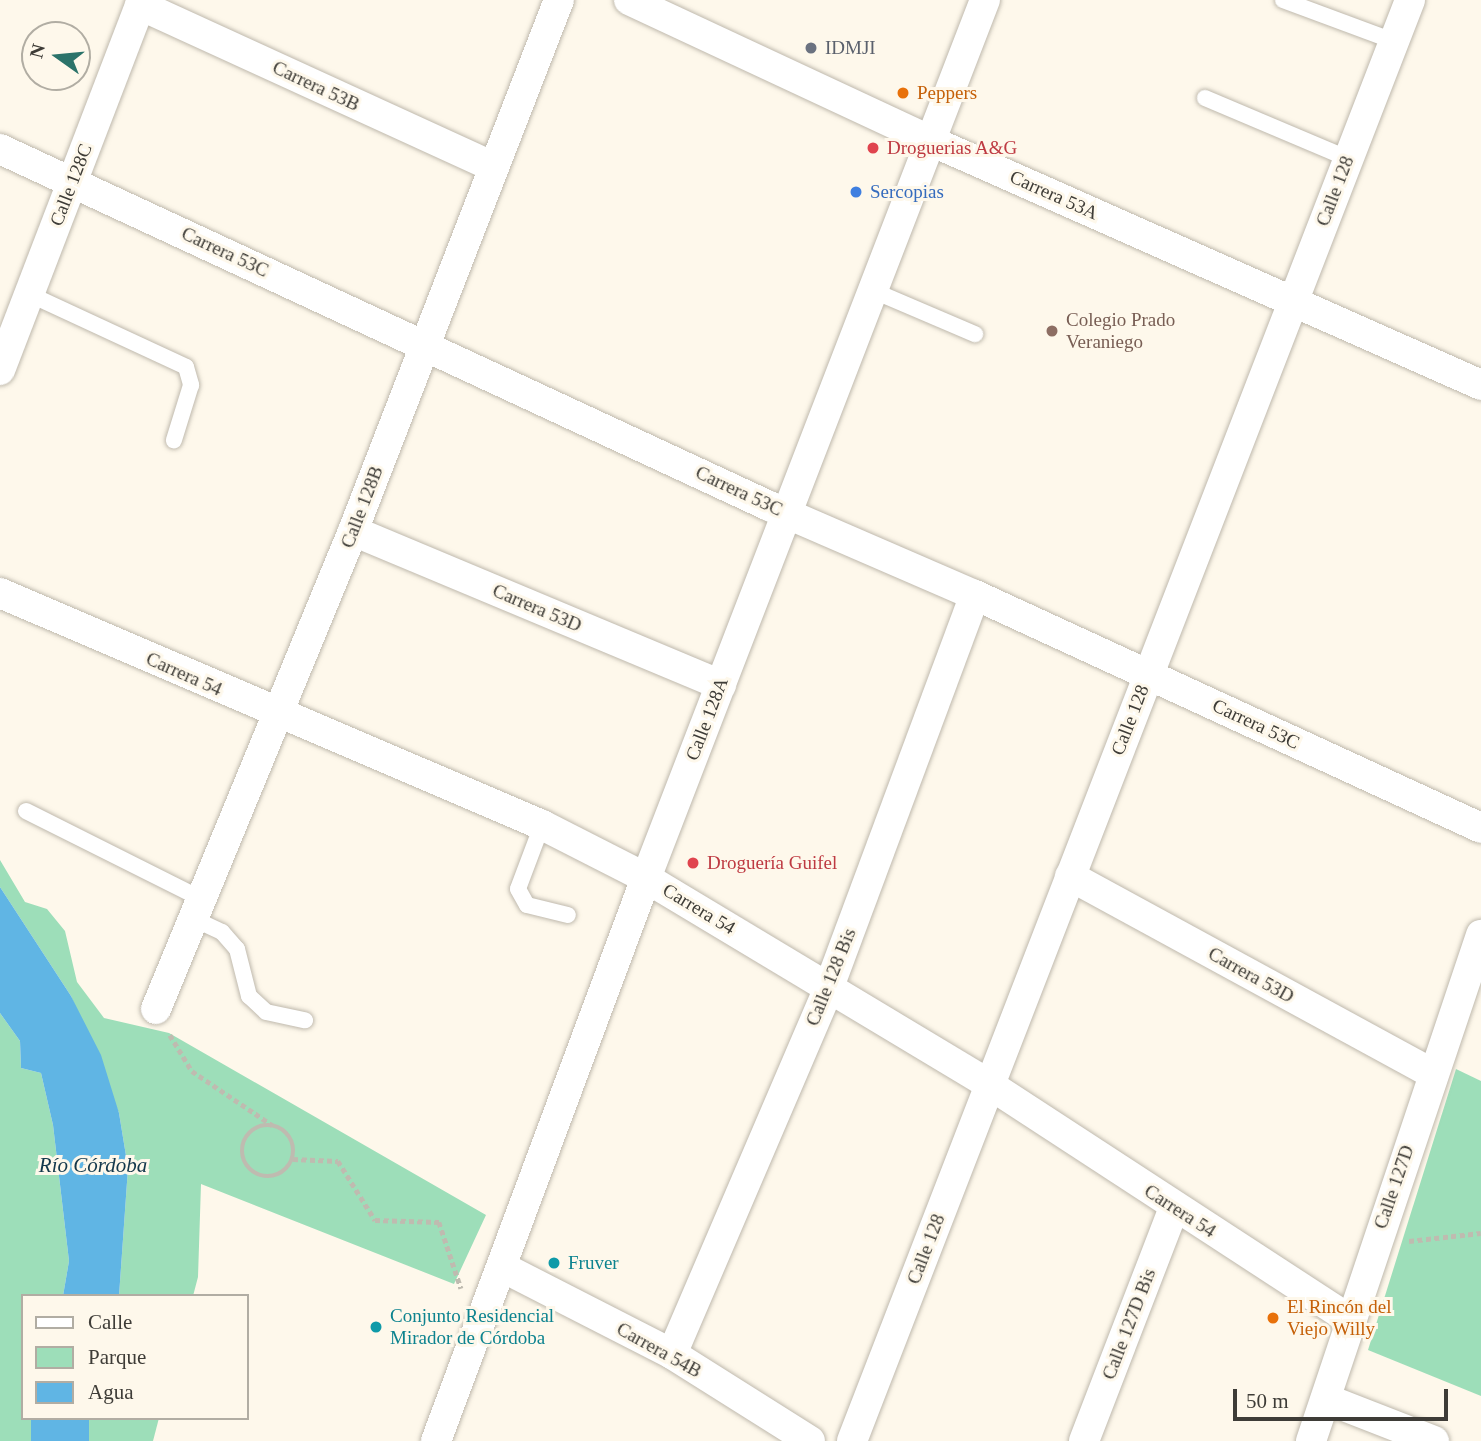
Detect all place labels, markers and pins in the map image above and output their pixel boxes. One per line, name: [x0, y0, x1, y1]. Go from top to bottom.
place label: IDMJI: [825, 37, 876, 59]
marker: IDMJI: [803, 40, 819, 56]
place label: Peppers: [917, 82, 977, 104]
marker: Peppers: [895, 85, 911, 101]
place label: Droguerias A&G: [887, 137, 1018, 159]
marker: Droguerias A&G: [865, 140, 881, 156]
place label: Sercopias: [870, 181, 944, 203]
marker: Sercopias: [848, 184, 864, 200]
place label: Colegio Prado Veraniego: [1066, 309, 1175, 353]
marker: Colegio Prado Veraniego: [1044, 323, 1060, 339]
place label: Droguería Guifel: [707, 852, 837, 874]
marker: Droguería Guifel: [685, 855, 701, 871]
place label: Fruver: [568, 1252, 619, 1274]
marker: Fruver: [546, 1255, 562, 1271]
place label: El Rincón del Viejo Willy: [1287, 1296, 1391, 1340]
place label: Conjunto Residencial Mirador de Córdoba: [390, 1305, 554, 1349]
marker: El Rincón del Viejo Willy: [1265, 1310, 1281, 1326]
marker: Conjunto Residencial Mirador de Córdoba: [368, 1319, 384, 1335]

